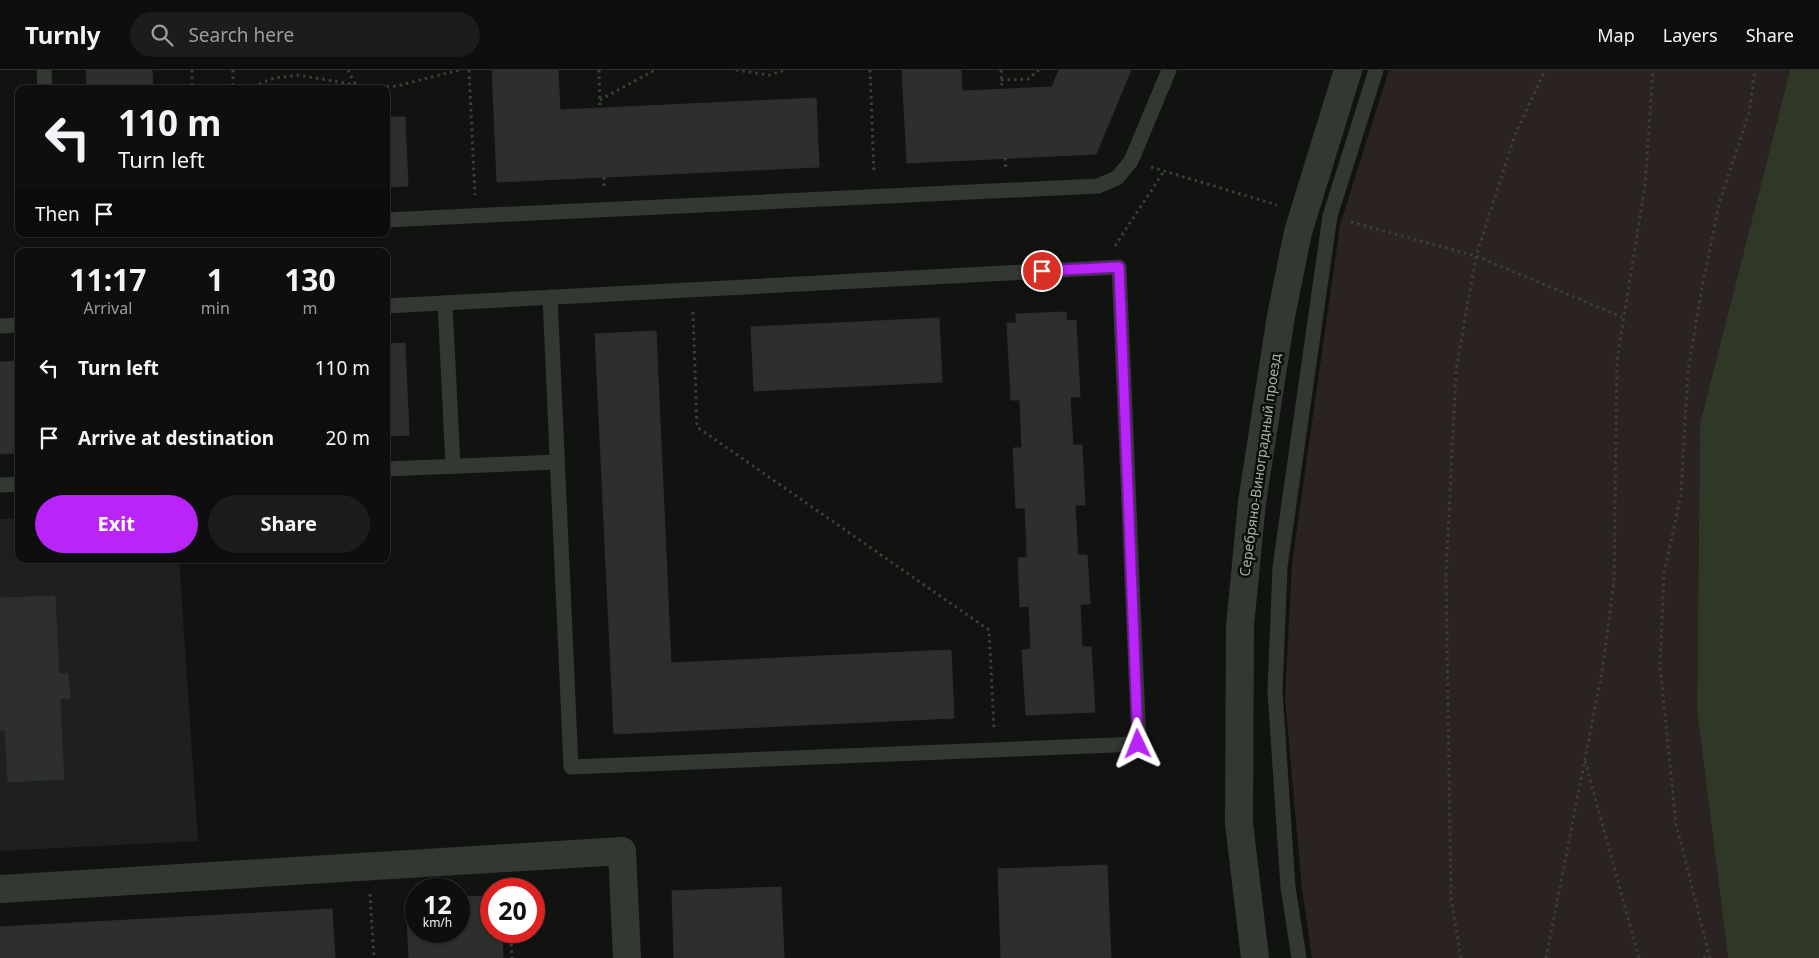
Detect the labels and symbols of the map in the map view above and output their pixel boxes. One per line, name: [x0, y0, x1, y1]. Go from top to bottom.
pin: [1021, 250, 1063, 292]
street label: Серебряно-Виноградный проезд: [1234, 352, 1285, 577]
position arrow: [1111, 717, 1163, 769]
speed limit sign: 20: [480, 878, 545, 943]

